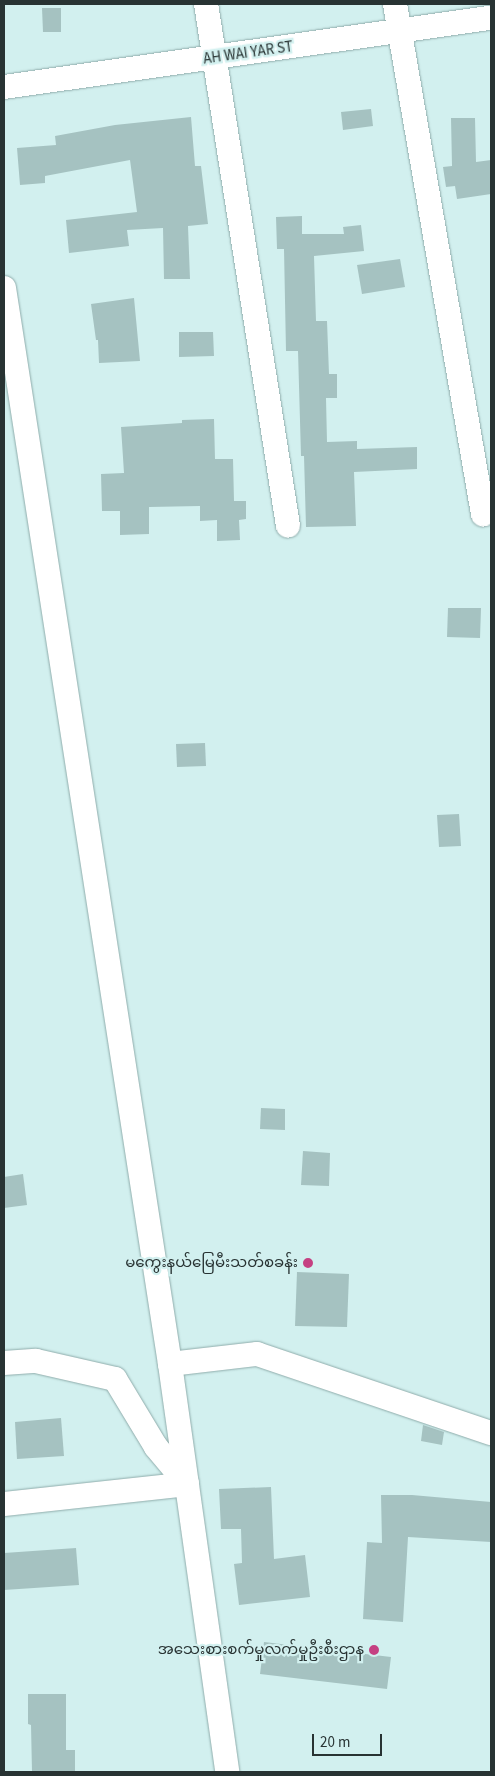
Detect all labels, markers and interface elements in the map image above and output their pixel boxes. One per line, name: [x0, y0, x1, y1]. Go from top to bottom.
street label: AH WAI YAR ST: [202, 38, 294, 68]
place label: မကွေးနယ်မြေမီးသတ်စခန်း: [125, 1254, 298, 1272]
marker: မကွေးနယ်မြေမီးသတ်စခန်း: [302, 1257, 314, 1269]
place label: အသေးစားစက်မှုလက်မှုဦးစီးဌာန: [158, 1641, 364, 1659]
marker: အသေးစားစက်မှုလက်မှုဦးစီးဌာန: [368, 1644, 380, 1656]
scale bar: [315, 1724, 385, 1756]
text: 20 m: [320, 1732, 350, 1753]

